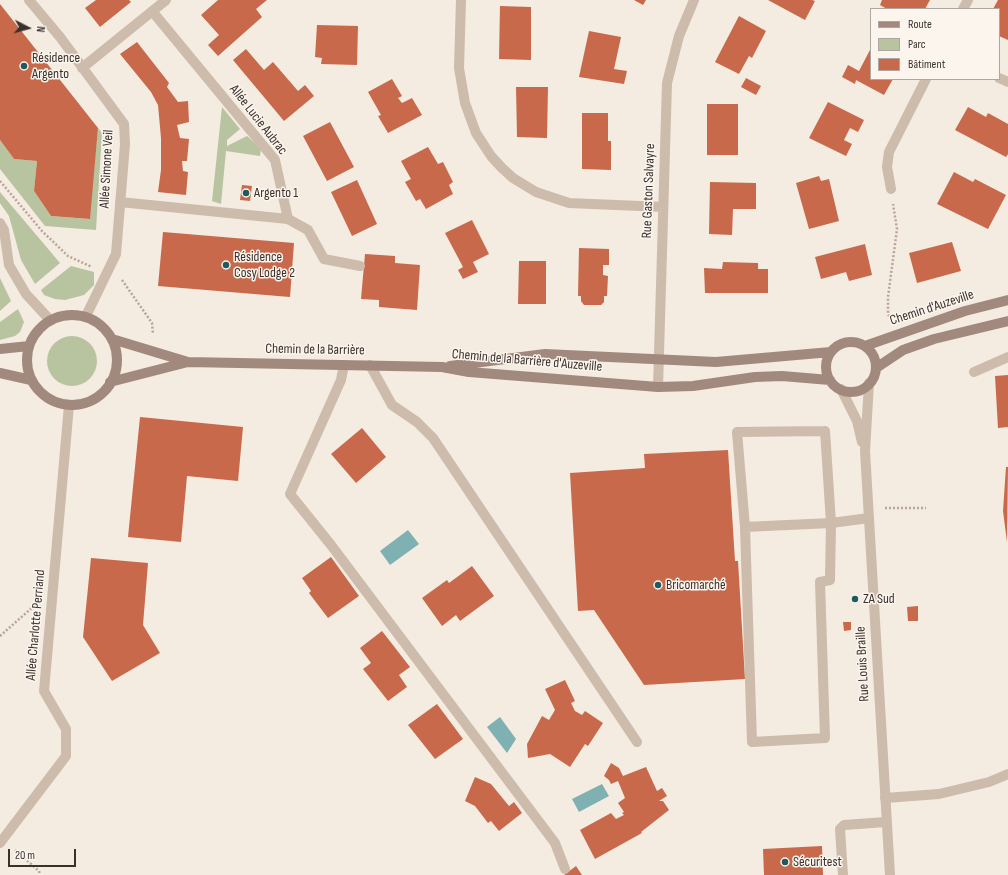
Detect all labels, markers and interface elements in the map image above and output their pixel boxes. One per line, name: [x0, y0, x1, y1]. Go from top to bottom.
north arrow: [8, 8, 48, 48]
legend: [870, 8, 1000, 80]
text: Route: [908, 17, 932, 32]
text: N: [34, 26, 47, 33]
text: Parc: [908, 37, 926, 52]
place label: Résidence Argento: [32, 50, 80, 82]
text: Bâtiment: [908, 57, 945, 72]
marker: Résidence Argento: [19, 61, 29, 71]
street label: Allée Lucie Aubrac: [225, 82, 291, 158]
street label: Allée Simone Veil: [97, 129, 117, 209]
street label: Rue Gaston Salvayre: [639, 143, 659, 239]
place label: Argento 1: [254, 185, 298, 201]
marker: Argento 1: [241, 188, 251, 198]
place label: Résidence Cosy Lodge 2: [234, 249, 295, 282]
marker: Résidence Cosy Lodge 2: [221, 260, 231, 270]
street label: Chemin d'Auzeville: [888, 287, 976, 329]
street label: Chemin de la Barrière: [265, 341, 365, 359]
street label: Chemin de la Barrière d'Auzeville: [451, 346, 603, 376]
street label: Allée Charlotte Perriand: [23, 569, 49, 681]
place label: Bricomarché: [666, 577, 726, 593]
marker: Bricomarché: [653, 580, 663, 590]
place label: ZA Sud: [863, 591, 895, 607]
marker: ZA Sud: [850, 594, 860, 604]
street label: Rue Louis Braille: [853, 626, 873, 702]
scale bar: [10, 841, 78, 867]
text: 20 m: [15, 848, 35, 863]
place label: Sécuritest: [793, 854, 842, 870]
marker: Sécuritest: [780, 857, 790, 867]

